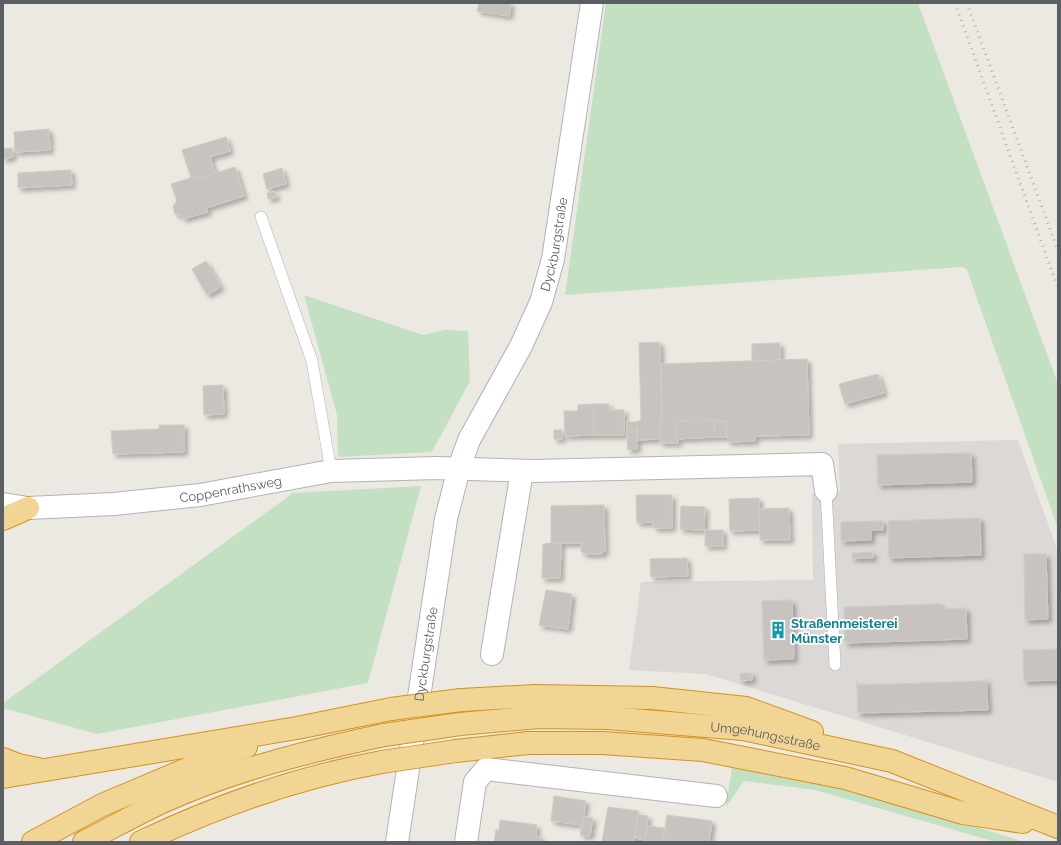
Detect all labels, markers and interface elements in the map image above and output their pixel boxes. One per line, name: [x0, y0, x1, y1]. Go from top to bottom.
street label: Dyckburgstraße: [537, 196, 570, 293]
street label: Coppenrathsweg: [179, 473, 283, 505]
street label: Dyckburgstraße: [411, 605, 440, 702]
place label: Straßenmeisterei Münster: [791, 616, 898, 646]
building icon: Straßenmeisterei Münster: [768, 620, 788, 640]
street label: Umgehungsstraße: [710, 719, 822, 753]

